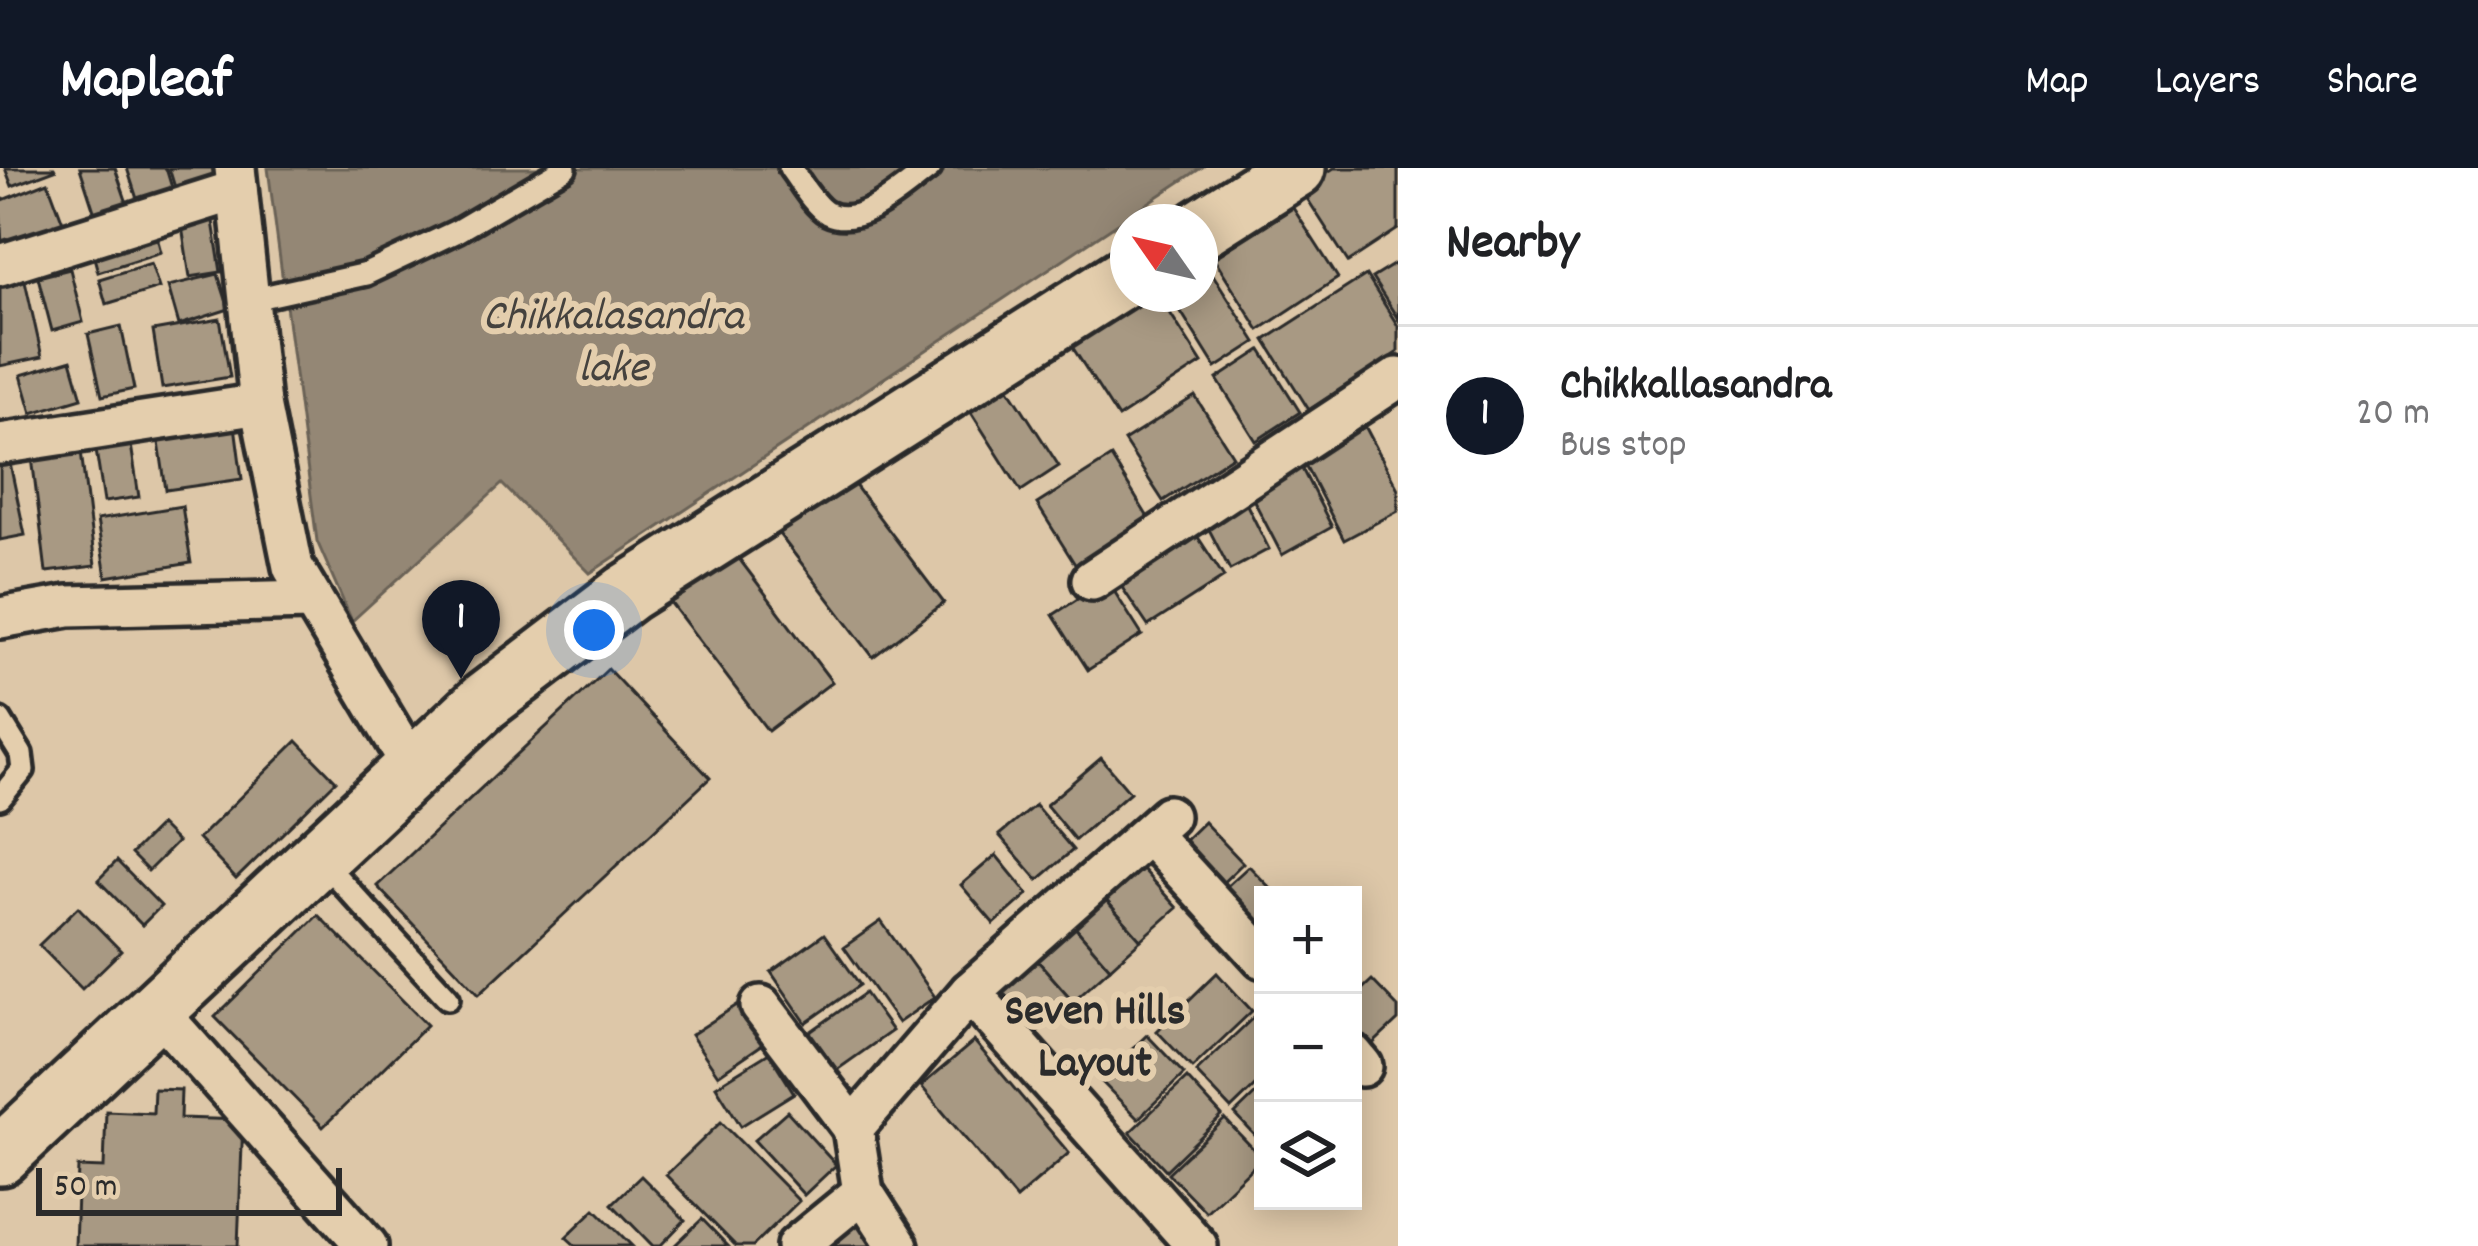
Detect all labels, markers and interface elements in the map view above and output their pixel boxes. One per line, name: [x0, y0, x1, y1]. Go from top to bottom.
text: Mapleaf: [60, 43, 232, 125]
text: Map: [2025, 54, 2089, 114]
text: Layers: [2155, 54, 2260, 114]
text: Share: [2326, 54, 2418, 114]
north arrow: [1110, 204, 1218, 312]
text: Nearby: [1446, 210, 1579, 282]
water label: Chikkalasandra lake: [483, 287, 745, 403]
text: Chikkallasandra: [1560, 356, 1831, 420]
text: 1: [1481, 388, 1489, 443]
text: 20 m: [2356, 388, 2430, 443]
text: Bus stop: [1560, 420, 1687, 475]
pin: 1: [422, 580, 500, 679]
your location: [564, 600, 624, 660]
map controls: [1254, 886, 1362, 1210]
button: +: [1254, 886, 1362, 994]
district label: Seven Hills Layout: [1005, 982, 1185, 1098]
button: −: [1254, 994, 1362, 1102]
button: layers: [1254, 1102, 1362, 1210]
scale bar: [36, 1162, 342, 1215]
text: 50 m: [54, 1165, 118, 1212]

